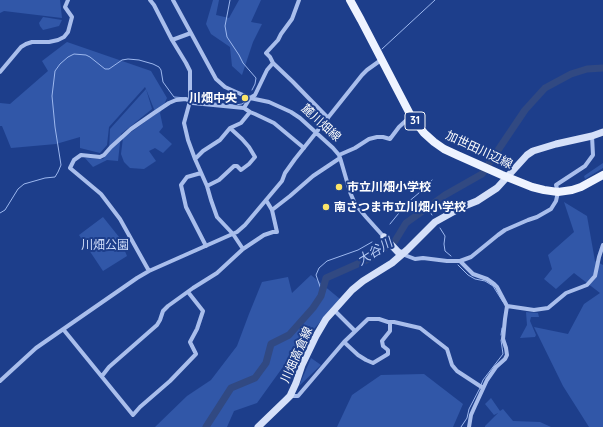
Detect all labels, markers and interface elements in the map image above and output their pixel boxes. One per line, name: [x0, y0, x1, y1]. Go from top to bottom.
place label: 川畑中央: [189, 91, 237, 105]
marker: 川畑中央: [240, 93, 250, 103]
street label: 麓川畑線: [298, 102, 344, 144]
road number: 31: [405, 112, 425, 130]
street label: 加世田川辺線: [443, 128, 515, 172]
place label: 市立川畑小学校: [347, 180, 431, 194]
marker: 市立川畑小学校: [334, 182, 344, 192]
place label: 南さつま市立川畑小学校: [334, 200, 466, 214]
marker: 南さつま市立川畑小学校: [321, 202, 331, 212]
water label: 大谷川: [354, 235, 396, 269]
park label: 川畑公園: [81, 238, 129, 252]
street label: 川畑高倉線: [278, 325, 316, 385]

